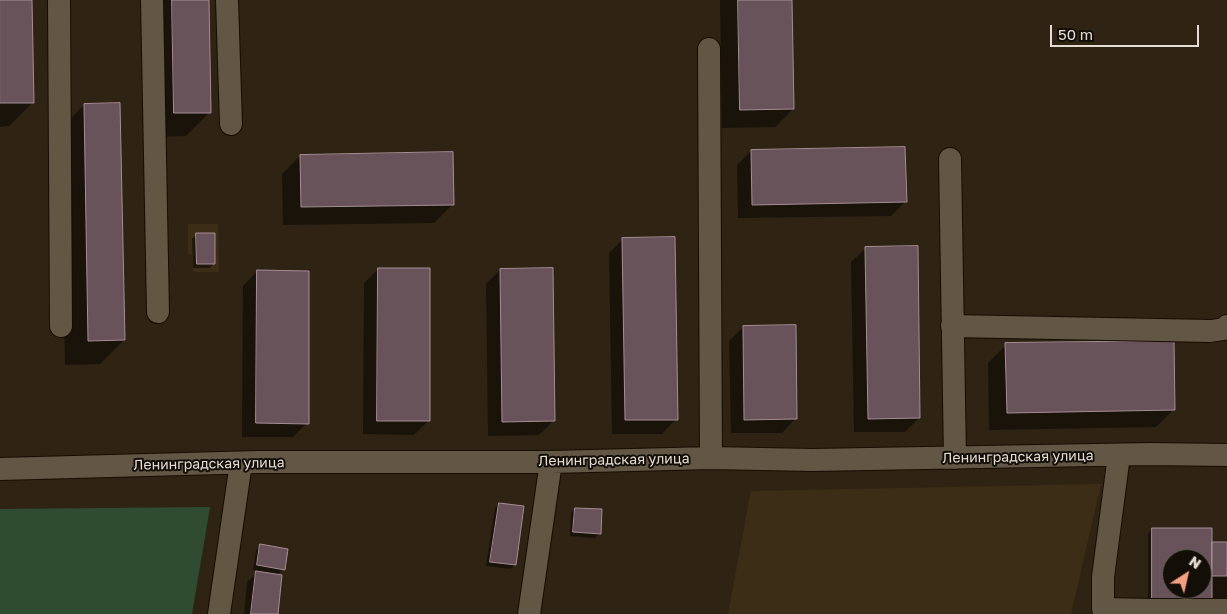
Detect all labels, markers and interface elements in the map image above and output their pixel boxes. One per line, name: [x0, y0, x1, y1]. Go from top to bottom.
scale bar: [1052, 15, 1201, 47]
text: 50 m: [1058, 25, 1093, 43]
street label: Ленинградская улица: [942, 447, 1094, 467]
street label: Ленинградская улица: [538, 450, 690, 470]
street label: Ленинградская улица: [133, 454, 285, 474]
north arrow: [1162, 549, 1212, 599]
text: N: [1186, 552, 1205, 572]

